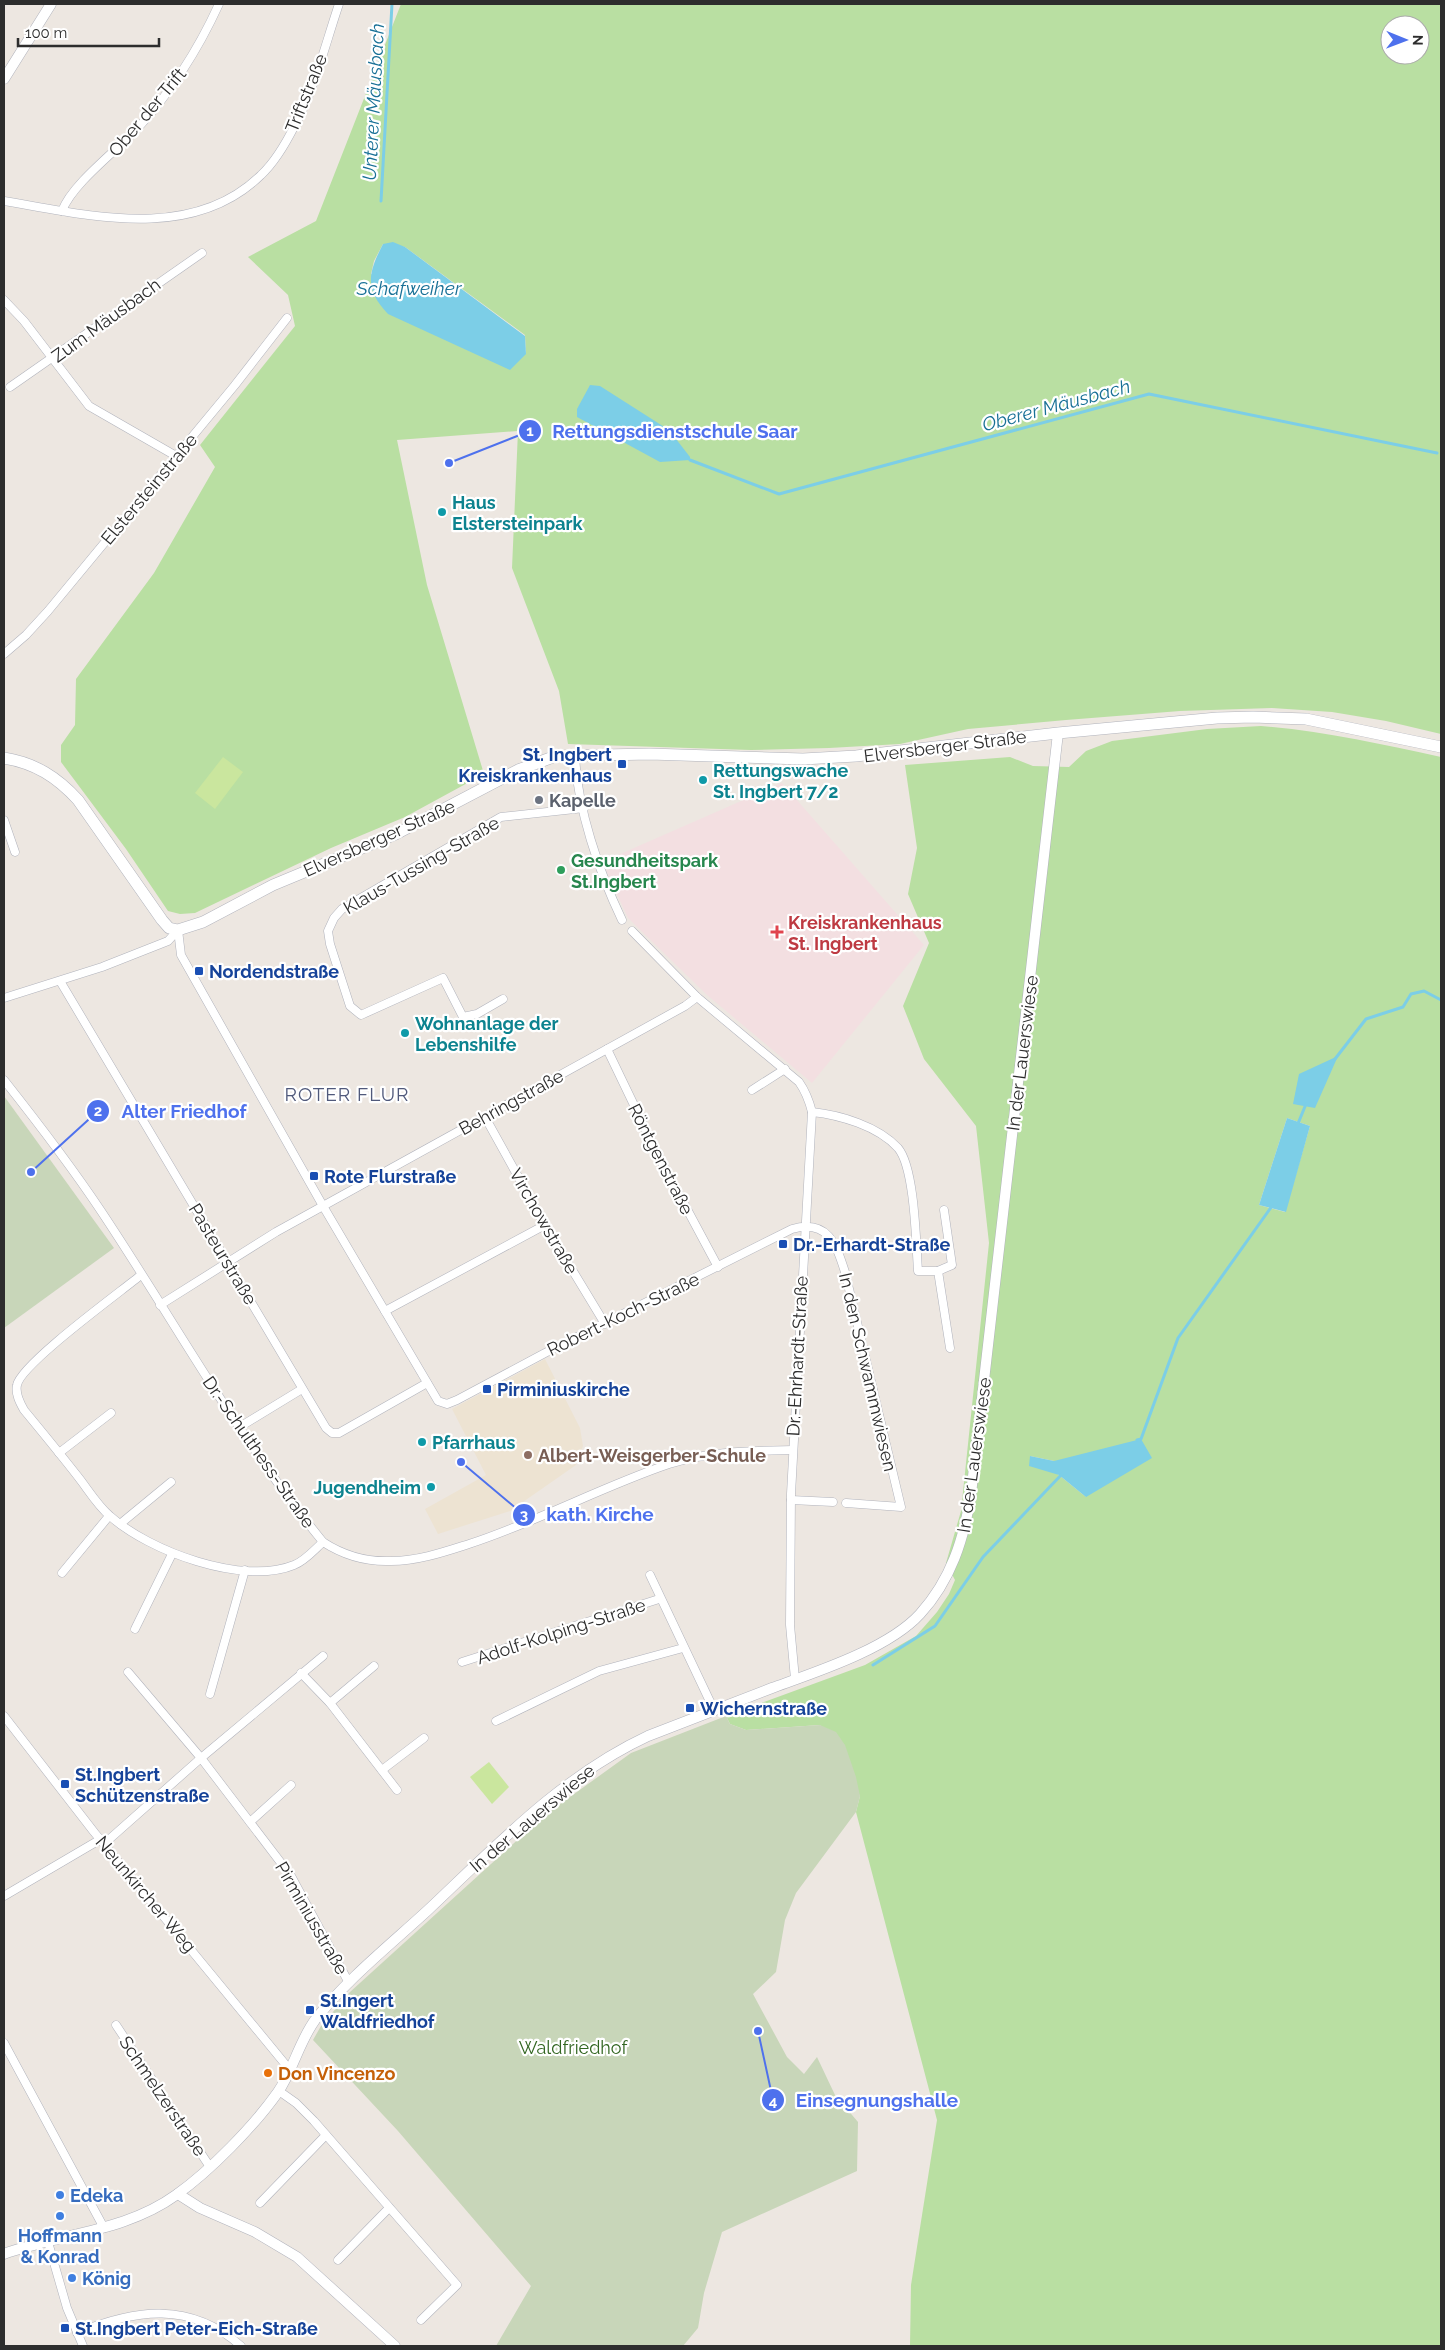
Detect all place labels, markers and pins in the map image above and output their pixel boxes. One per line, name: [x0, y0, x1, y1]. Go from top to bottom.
callout: Rettungsdienstschule Saar: [517, 414, 808, 448]
place label: Haus Elstersteinpark: [452, 492, 584, 534]
marker: Haus Elstersteinpark: [436, 506, 448, 518]
place label: St. Ingbert Kreiskrankenhaus: [458, 744, 612, 786]
marker: St. Ingbert Kreiskrankenhaus: [616, 758, 628, 770]
place label: Rettungswache St. Ingbert 7/2: [713, 760, 848, 802]
marker: Rettungswache St. Ingbert 7/2: [697, 774, 709, 786]
place label: Kapelle: [549, 790, 616, 811]
marker: Kapelle: [533, 794, 545, 806]
place label: Gesundheitspark St.Ingbert: [571, 850, 719, 892]
marker: Gesundheitspark St.Ingbert: [555, 864, 567, 876]
place label: Kreiskrankenhaus St. Ingbert: [788, 912, 942, 954]
marker: Kreiskrankenhaus St. Ingbert: [770, 925, 784, 939]
place label: Nordendstraße: [209, 961, 339, 982]
marker: Nordendstraße: [193, 965, 205, 977]
place label: Wohnanlage der Lebenshilfe: [415, 1013, 558, 1055]
marker: Wohnanlage der Lebenshilfe: [399, 1027, 411, 1039]
callout: Alter Friedhof: [86, 1094, 256, 1128]
place label: Rote Flurstraße: [324, 1166, 456, 1187]
marker: Rote Flurstraße: [308, 1170, 320, 1182]
place label: Dr.-Erhardt-Straße: [793, 1234, 950, 1255]
marker: Dr.-Erhardt-Straße: [777, 1238, 789, 1250]
place label: Pirminiuskirche: [497, 1379, 630, 1400]
marker: Pirminiuskirche: [481, 1383, 493, 1395]
place label: Pfarrhaus: [432, 1432, 515, 1453]
marker: Pfarrhaus: [416, 1436, 428, 1448]
place label: Albert-Weisgerber-Schule: [538, 1445, 766, 1466]
marker: Albert-Weisgerber-Schule: [522, 1449, 534, 1461]
place label: Jugendheim: [313, 1477, 421, 1498]
marker: Jugendheim: [425, 1481, 437, 1493]
callout: kath. Kirche: [511, 1498, 663, 1532]
place label: Wichernstraße: [700, 1698, 827, 1719]
marker: Wichernstraße: [684, 1702, 696, 1714]
place label: St.Ingbert Schützenstraße: [75, 1764, 209, 1806]
marker: St.Ingbert Schützenstraße: [59, 1778, 71, 1790]
place label: St.Ingert Waldfriedhof: [320, 1990, 436, 2032]
marker: St.Ingert Waldfriedhof: [304, 2004, 316, 2016]
place label: Don Vincenzo: [278, 2063, 395, 2084]
marker: Don Vincenzo: [262, 2067, 274, 2079]
callout: Einsegnungshalle: [761, 2083, 968, 2117]
place label: Edeka: [70, 2185, 123, 2206]
marker: Edeka: [54, 2189, 66, 2201]
marker: Hoffmann & Konrad: [54, 2210, 66, 2222]
place label: Hoffmann & Konrad: [18, 2225, 102, 2267]
place label: König: [82, 2268, 131, 2289]
marker: König: [66, 2272, 78, 2284]
place label: St.Ingbert Peter-Eich-Straße: [75, 2318, 318, 2339]
marker: St.Ingbert Peter-Eich-Straße: [59, 2322, 71, 2334]

